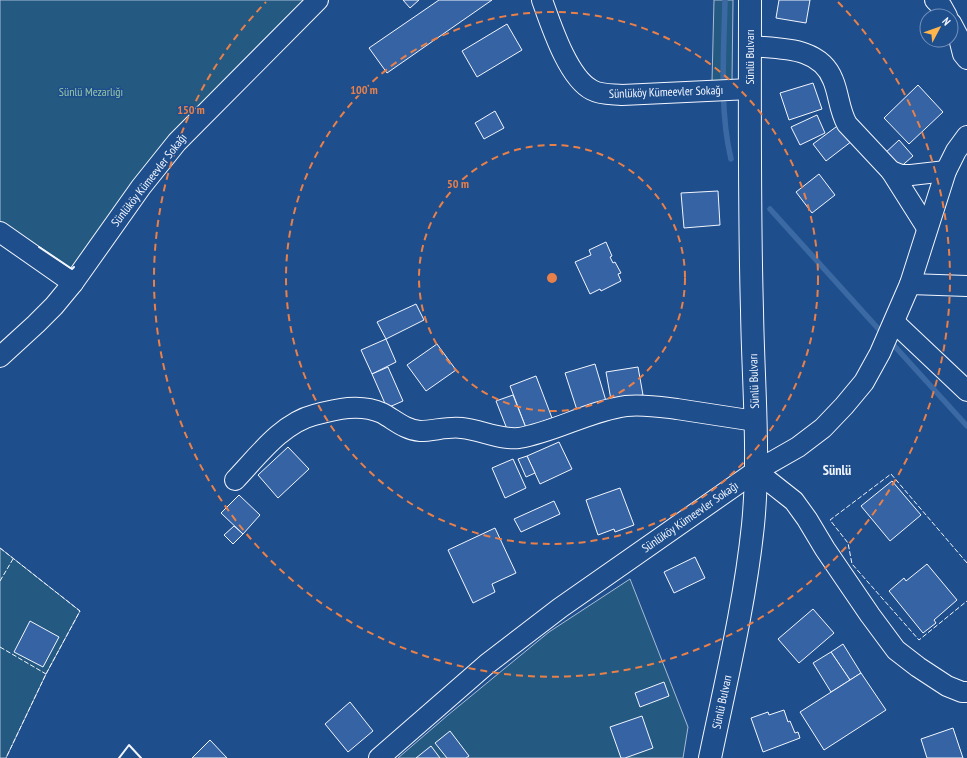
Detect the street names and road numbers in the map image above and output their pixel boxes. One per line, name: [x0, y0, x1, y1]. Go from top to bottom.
street label: Sünlü Bulvarı: [742, 29, 757, 85]
street label: Sünlüköy Kümeevler Sokağı: [609, 82, 723, 101]
street label: Sünlüköy Kümeevler Sokağı: [108, 130, 190, 229]
street label: Sünlü Bulvarı: [745, 353, 762, 409]
street label: Sünlüköy Kümeevler Sokağı: [639, 478, 741, 556]
street label: Sünlü Bulvarı: [708, 673, 735, 730]

